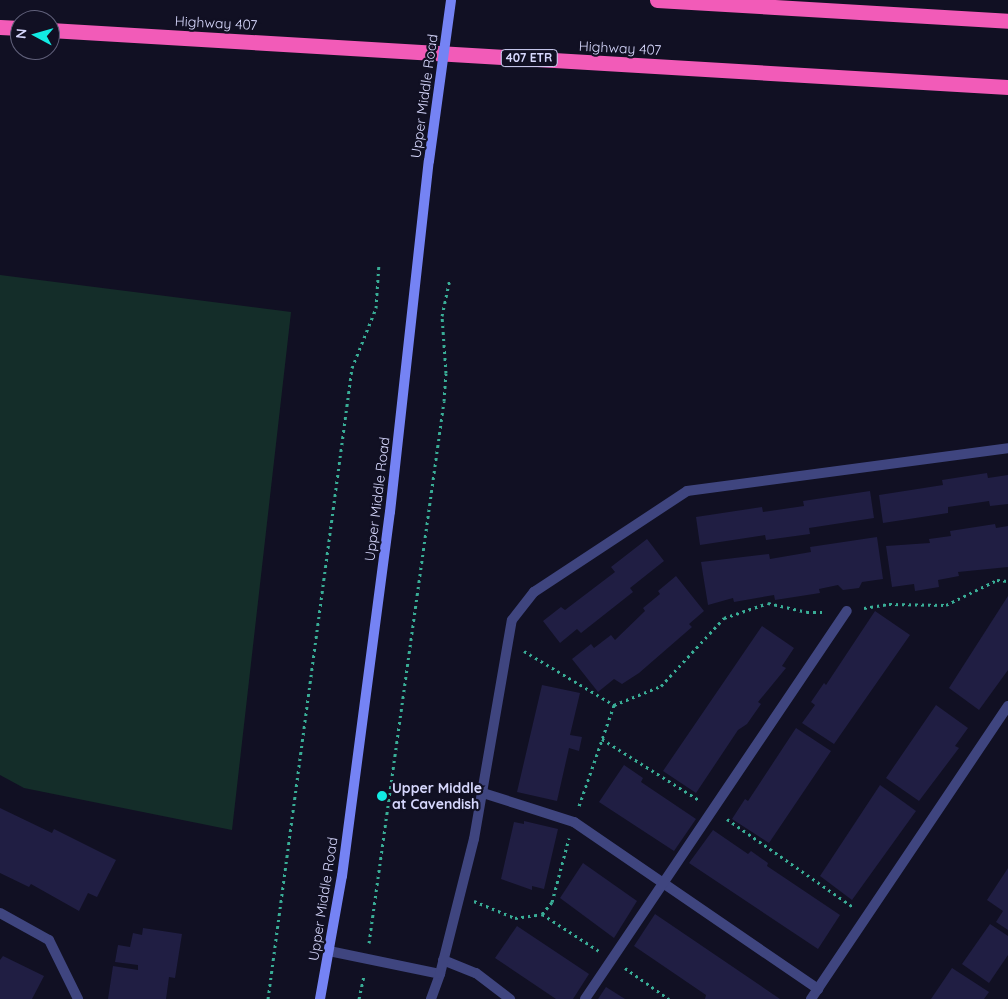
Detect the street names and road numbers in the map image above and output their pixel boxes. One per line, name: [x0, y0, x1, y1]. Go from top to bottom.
street label: Highway 407: [174, 12, 258, 34]
street label: Upper Middle Road: [407, 33, 441, 159]
street label: Highway 407: [578, 37, 662, 59]
road number: 407 ETR: [500, 48, 558, 68]
street label: Upper Middle Road: [361, 436, 393, 562]
street label: Upper Middle Road: [305, 836, 341, 962]

